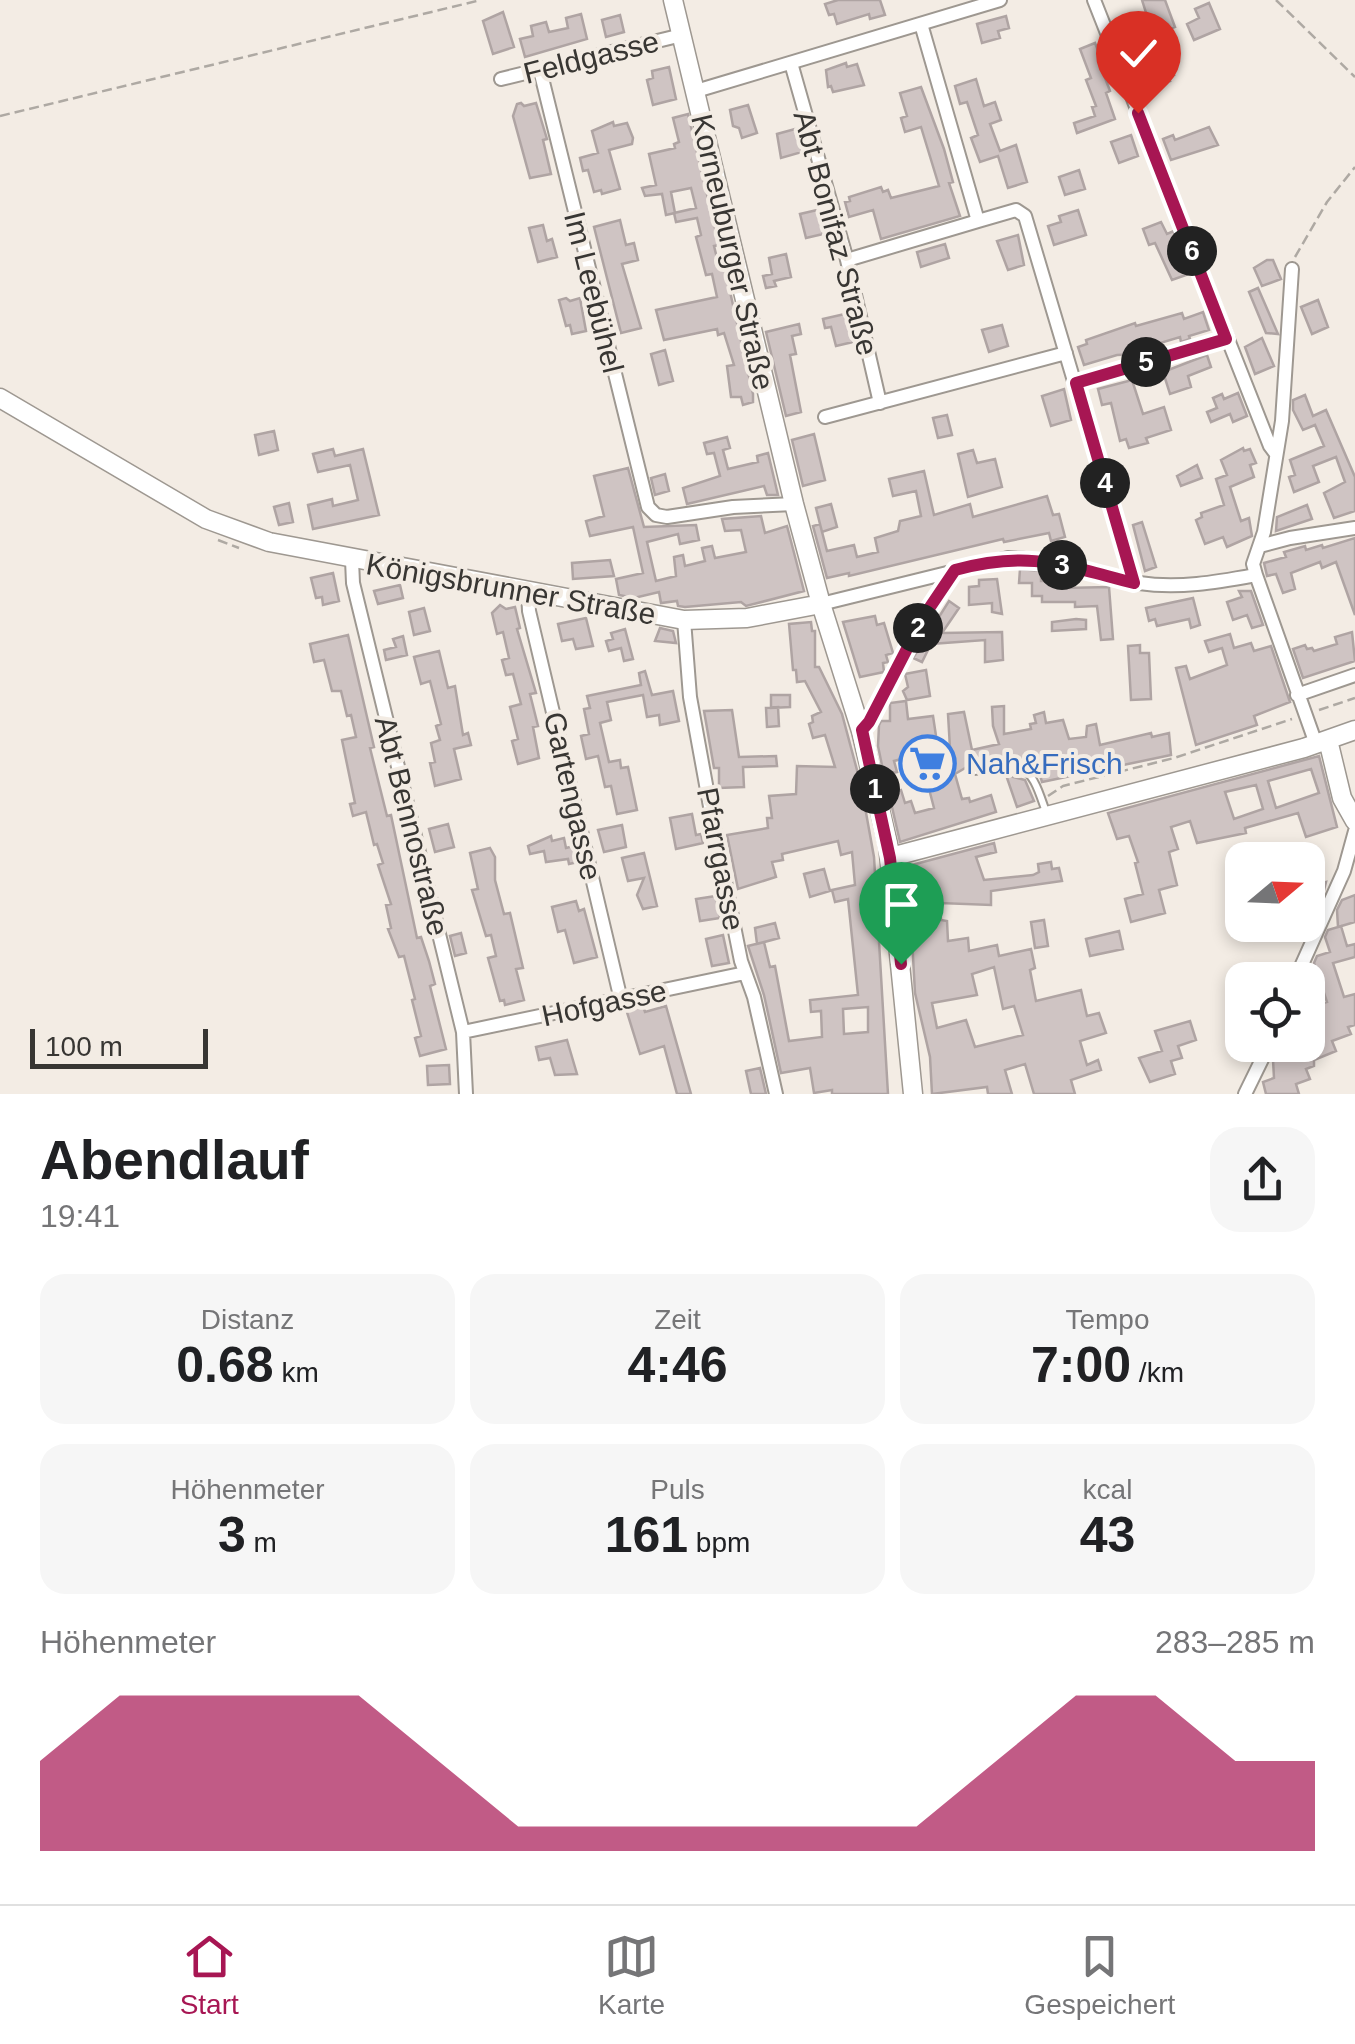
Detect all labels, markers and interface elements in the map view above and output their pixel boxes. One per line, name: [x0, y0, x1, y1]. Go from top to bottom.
pin: [1096, 11, 1181, 114]
street label: Feldgasse: [520, 24, 662, 90]
icon: check: [1111, 26, 1166, 81]
street label: Abt Bonifaz Straße: [787, 107, 885, 359]
street label: Korneuburger Straße: [685, 111, 781, 393]
street label: Im Leebühel: [558, 208, 630, 376]
pin: 6: [1167, 226, 1217, 276]
text: 6: [1184, 235, 1200, 266]
pin: 5: [1121, 337, 1171, 387]
text: 5: [1138, 346, 1154, 377]
pin: 4: [1080, 458, 1130, 508]
text: 4: [1097, 467, 1113, 498]
pin: 3: [1037, 540, 1087, 590]
street label: Königsbrunner Straße: [364, 547, 658, 631]
text: 3: [1054, 549, 1070, 580]
pin: 2: [893, 603, 943, 653]
text: 2: [910, 612, 926, 643]
street label: Gartengasse: [538, 709, 608, 883]
street label: Abt Bennostraße: [369, 713, 455, 939]
supermarket icon: Nah&Frisch: [897, 733, 957, 793]
place label: Nah&Frisch: [966, 747, 1123, 780]
pin: 1: [850, 764, 900, 814]
text: 1: [867, 773, 883, 804]
street label: Pfarrgasse: [691, 785, 751, 933]
north arrow: [1225, 842, 1325, 942]
map controls: [1225, 842, 1325, 1062]
pin: [859, 862, 944, 965]
icon: arrive: [874, 877, 929, 932]
button: locate: [1225, 962, 1325, 1062]
street label: Hofgasse: [539, 974, 669, 1032]
scale bar: [30, 1024, 208, 1068]
text: 100 m: [45, 1031, 123, 1062]
button: share: [1210, 1127, 1315, 1232]
text: Abendlauf: [40, 1129, 309, 1191]
text: 19:41: [40, 1198, 120, 1234]
text: Distanz: [201, 1304, 294, 1335]
text: Zeit: [654, 1304, 701, 1335]
text: Tempo: [1065, 1304, 1150, 1335]
text: 0.68: [176, 1337, 274, 1393]
text: 4:46: [627, 1337, 728, 1393]
text: 7:00: [1031, 1337, 1131, 1393]
text: km: [274, 1357, 319, 1388]
text: /km: [1131, 1357, 1184, 1388]
text: Höhenmeter: [170, 1474, 325, 1505]
text: Puls: [650, 1474, 705, 1505]
text: kcal: [1083, 1474, 1132, 1505]
text: 3: [218, 1507, 246, 1563]
text: 161: [605, 1507, 688, 1563]
text: 43: [1080, 1507, 1135, 1563]
text: m: [246, 1527, 277, 1558]
text: bpm: [688, 1527, 750, 1558]
text: Höhenmeter: [40, 1624, 216, 1660]
text: 283–285 m: [1155, 1624, 1315, 1660]
tab: Start: [180, 1929, 239, 2021]
tab: Karte: [598, 1929, 665, 2021]
tab: Gespeichert: [1024, 1929, 1175, 2021]

